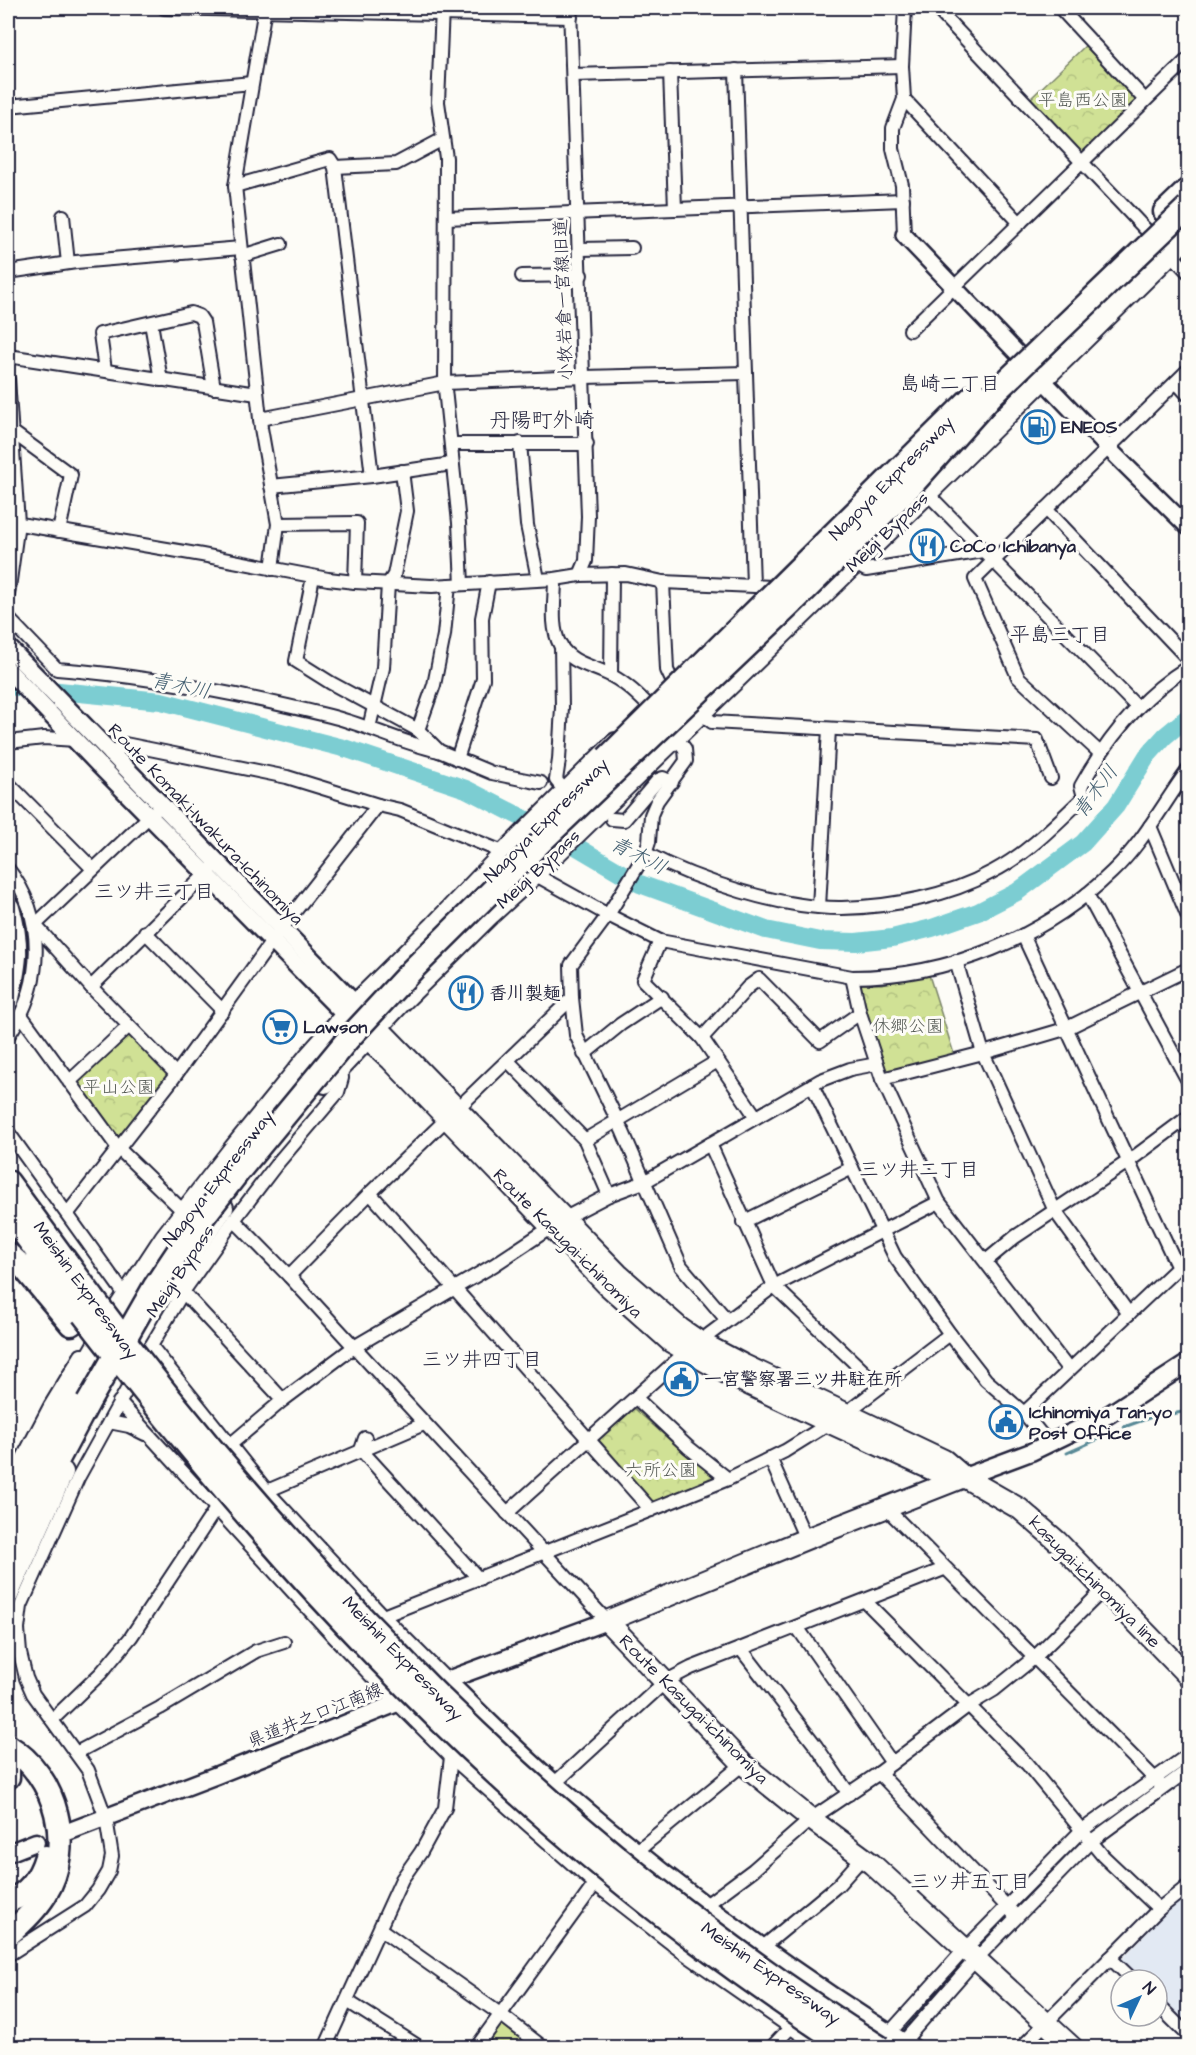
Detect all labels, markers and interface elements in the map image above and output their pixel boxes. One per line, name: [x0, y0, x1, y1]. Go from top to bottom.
park label: 平島西公園: [1038, 88, 1128, 113]
street label: 小牧岩倉一宮線旧道: [548, 219, 579, 381]
district label: 島崎二丁目: [900, 370, 1000, 398]
district label: 丹陽町外崎: [490, 406, 595, 435]
fuel station icon: ENEOS: [1020, 409, 1056, 445]
street label: Nagoya Expressway: [824, 411, 960, 547]
place label: ENEOS: [1061, 415, 1118, 440]
street label: Meigi Bypass: [840, 486, 935, 579]
restaurant icon: CoCo Ichibanya: [909, 528, 945, 564]
place label: CoCo Ichibanya: [950, 534, 1077, 560]
district label: 平島三丁目: [1010, 621, 1110, 649]
water label: 青木川: [149, 666, 213, 706]
street label: Route Komaki-Iwakura-Ichinomiya: [102, 718, 309, 932]
street label: Nagoya Expressway: [479, 753, 615, 889]
water label: 青木川: [1067, 759, 1125, 824]
street label: Meigi Bypass: [491, 824, 586, 916]
water label: 青木川: [605, 830, 672, 882]
district label: 三ツ井三丁目: [94, 878, 214, 906]
restaurant icon: 香川製麺: [448, 975, 484, 1011]
place label: 香川製麺: [489, 981, 561, 1006]
supermarket icon: Lawson: [262, 1009, 298, 1045]
park label: 休郷公園: [872, 1014, 944, 1039]
place label: Lawson: [303, 1015, 367, 1040]
park label: 平山公園: [83, 1075, 155, 1100]
street label: Nagoya Expressway: [157, 1105, 280, 1252]
district label: 三ツ井二丁目: [859, 1156, 979, 1184]
street label: Route Kasugai-ichinomiya: [487, 1163, 648, 1324]
street label: Meishin Expressway: [26, 1216, 144, 1365]
street label: Meigi Bypass: [140, 1220, 221, 1323]
district label: 三ツ井四丁目: [422, 1346, 542, 1374]
public building icon: 一宮警察署三ツ井駐在所: [663, 1361, 699, 1397]
place label: 一宮警察署三ツ井駐在所: [704, 1367, 902, 1392]
place label: Ichinomiya Tan-yo Post Office: [1029, 1400, 1173, 1446]
public building icon: Ichinomiya Tan-yo Post Office: [988, 1404, 1024, 1440]
park label: 六所公園: [625, 1458, 697, 1483]
street label: kasugai-ichinomiya line: [1022, 1511, 1166, 1655]
street label: Meishin Expressway: [336, 1590, 469, 1727]
street label: Route Kasugai-ichinomiya: [613, 1629, 774, 1790]
street label: 県道井之口江南線: [244, 1677, 387, 1754]
district label: 三ツ井五丁目: [910, 1868, 1030, 1896]
street label: Meishin Expressway: [696, 1916, 845, 2032]
north arrow: [1109, 1968, 1169, 2028]
text: N: [1138, 1977, 1160, 2000]

